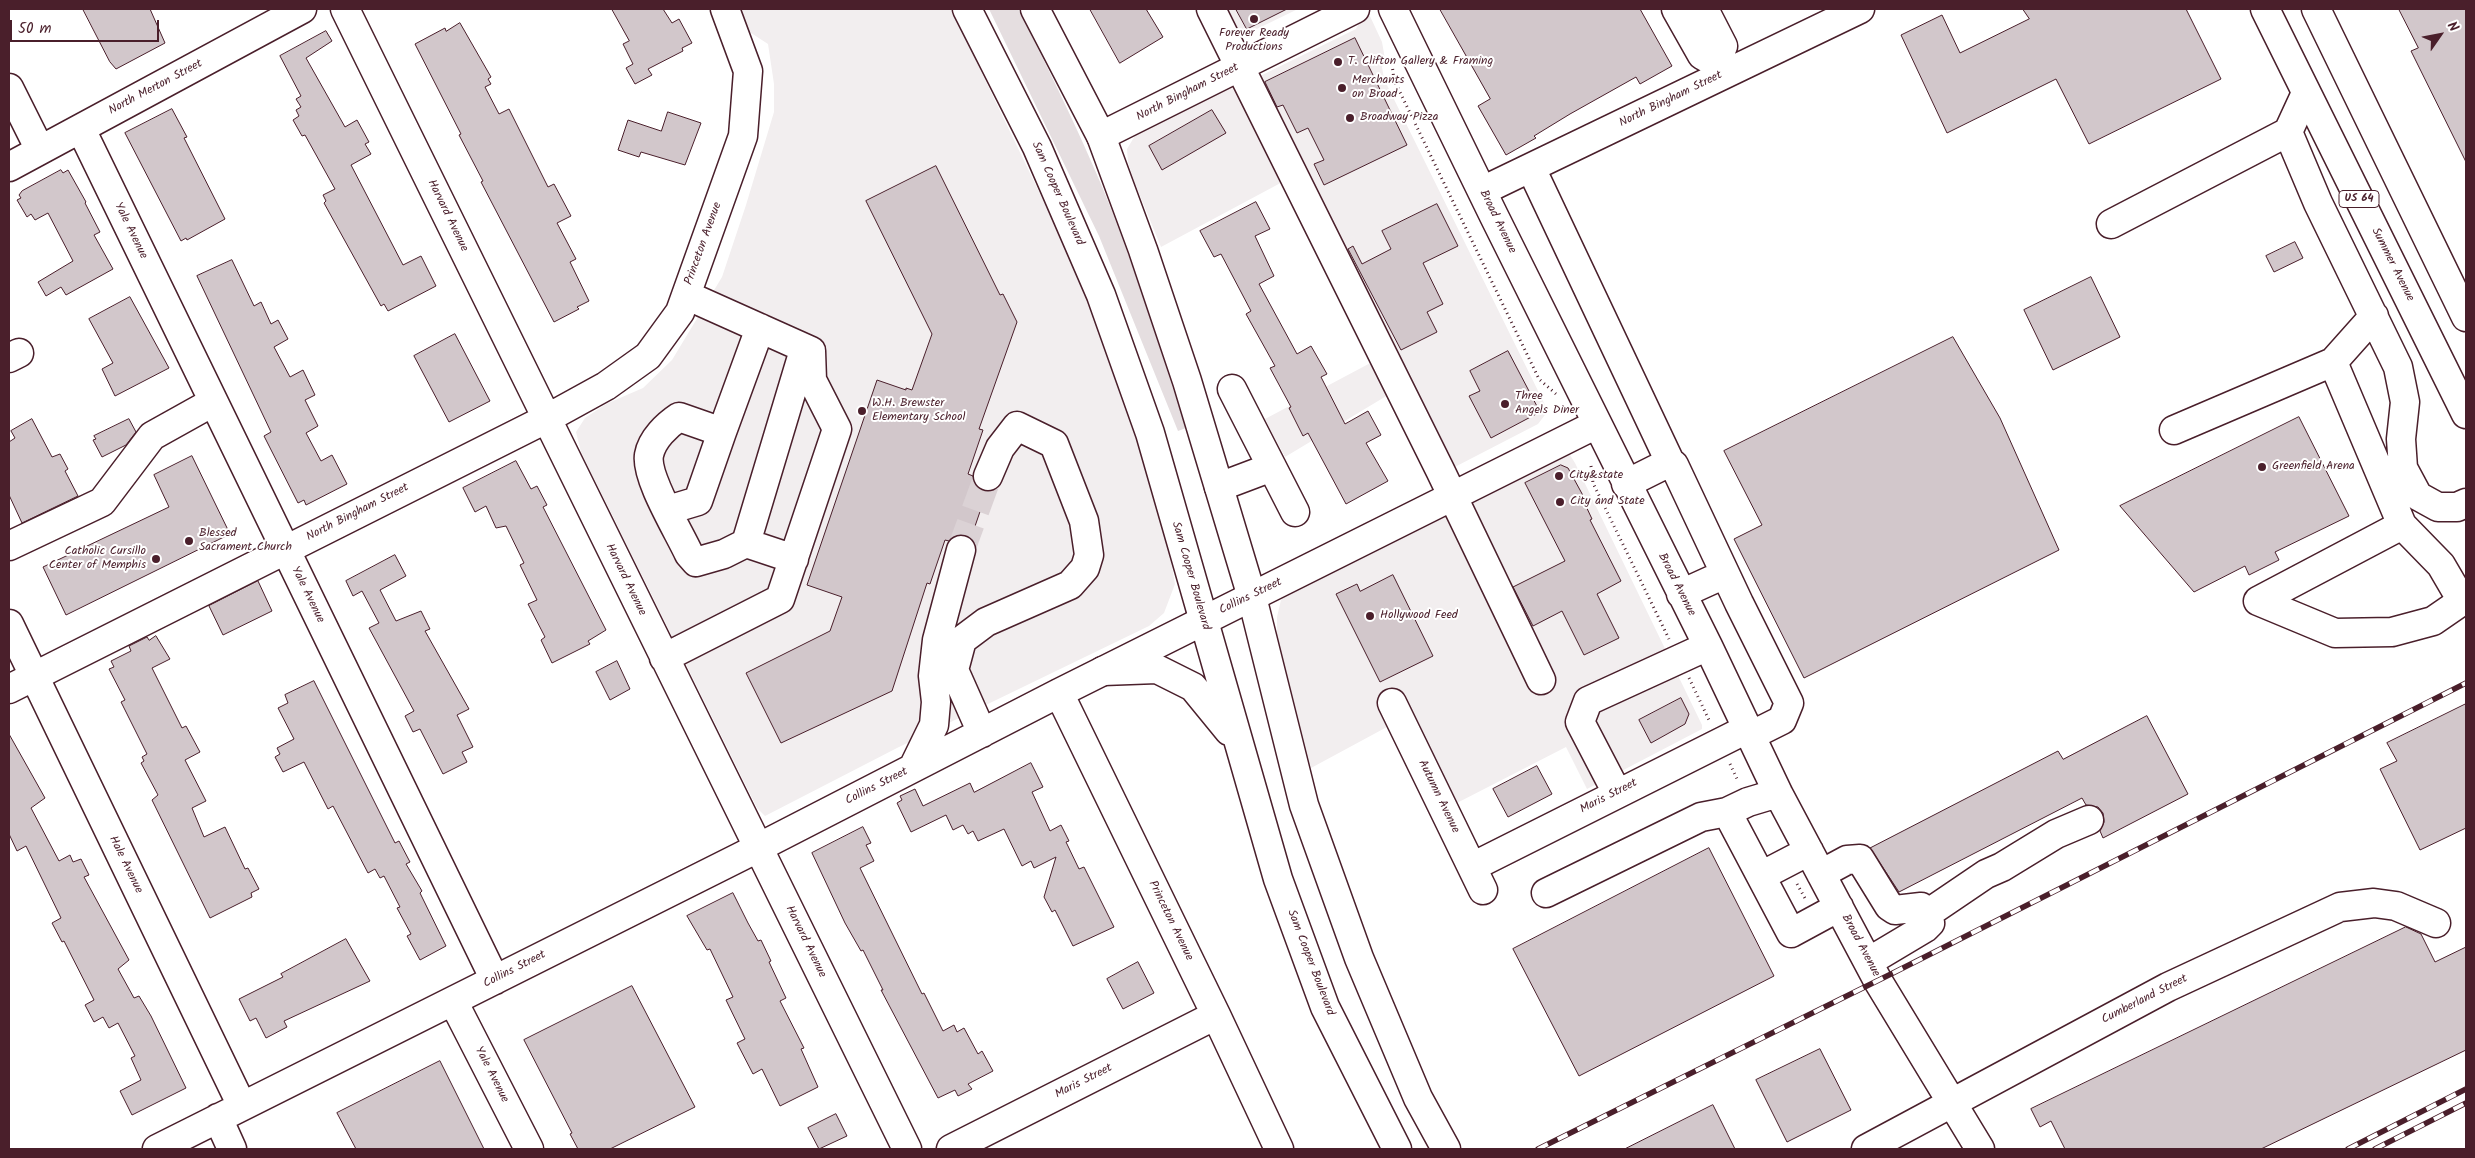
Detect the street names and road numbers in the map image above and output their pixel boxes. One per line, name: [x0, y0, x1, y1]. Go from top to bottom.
street label: North Merton Street: [107, 57, 205, 119]
street label: North Bingham Street: [1134, 61, 1242, 125]
street label: North Bingham Street: [1617, 69, 1725, 131]
street label: Sam Cooper Boulevard: [1028, 140, 1086, 248]
street label: Harvard Avenue: [423, 178, 471, 254]
street label: Broad Avenue: [1475, 188, 1519, 256]
road number: US 64: [2339, 190, 2379, 208]
street label: Yale Avenue: [110, 200, 150, 262]
street label: Princeton Avenue: [682, 201, 726, 287]
street label: Summer Avenue: [2367, 226, 2417, 304]
street label: North Bingham Street: [304, 481, 412, 545]
street label: Sam Cooper Boulevard: [1168, 520, 1212, 632]
street label: Harvard Avenue: [601, 542, 649, 618]
street label: Broad Avenue: [1654, 551, 1698, 619]
street label: Yale Avenue: [287, 564, 327, 626]
street label: Collins Street: [1217, 576, 1285, 618]
street label: Autumn Avenue: [1414, 758, 1462, 836]
street label: Collins Street: [843, 765, 911, 809]
street label: Maris Street: [1578, 776, 1640, 818]
street label: Hale Avenue: [105, 834, 145, 896]
street label: Princeton Avenue: [1144, 879, 1196, 963]
street label: Harvard Avenue: [781, 904, 829, 980]
street label: Sam Cooper Boulevard: [1283, 908, 1337, 1018]
street label: Broad Avenue: [1837, 912, 1883, 980]
street label: Collins Street: [481, 948, 549, 992]
street label: Cumberland Street: [2100, 972, 2190, 1028]
street label: Yale Avenue: [471, 1045, 511, 1105]
street label: Maris Street: [1053, 1061, 1115, 1103]

